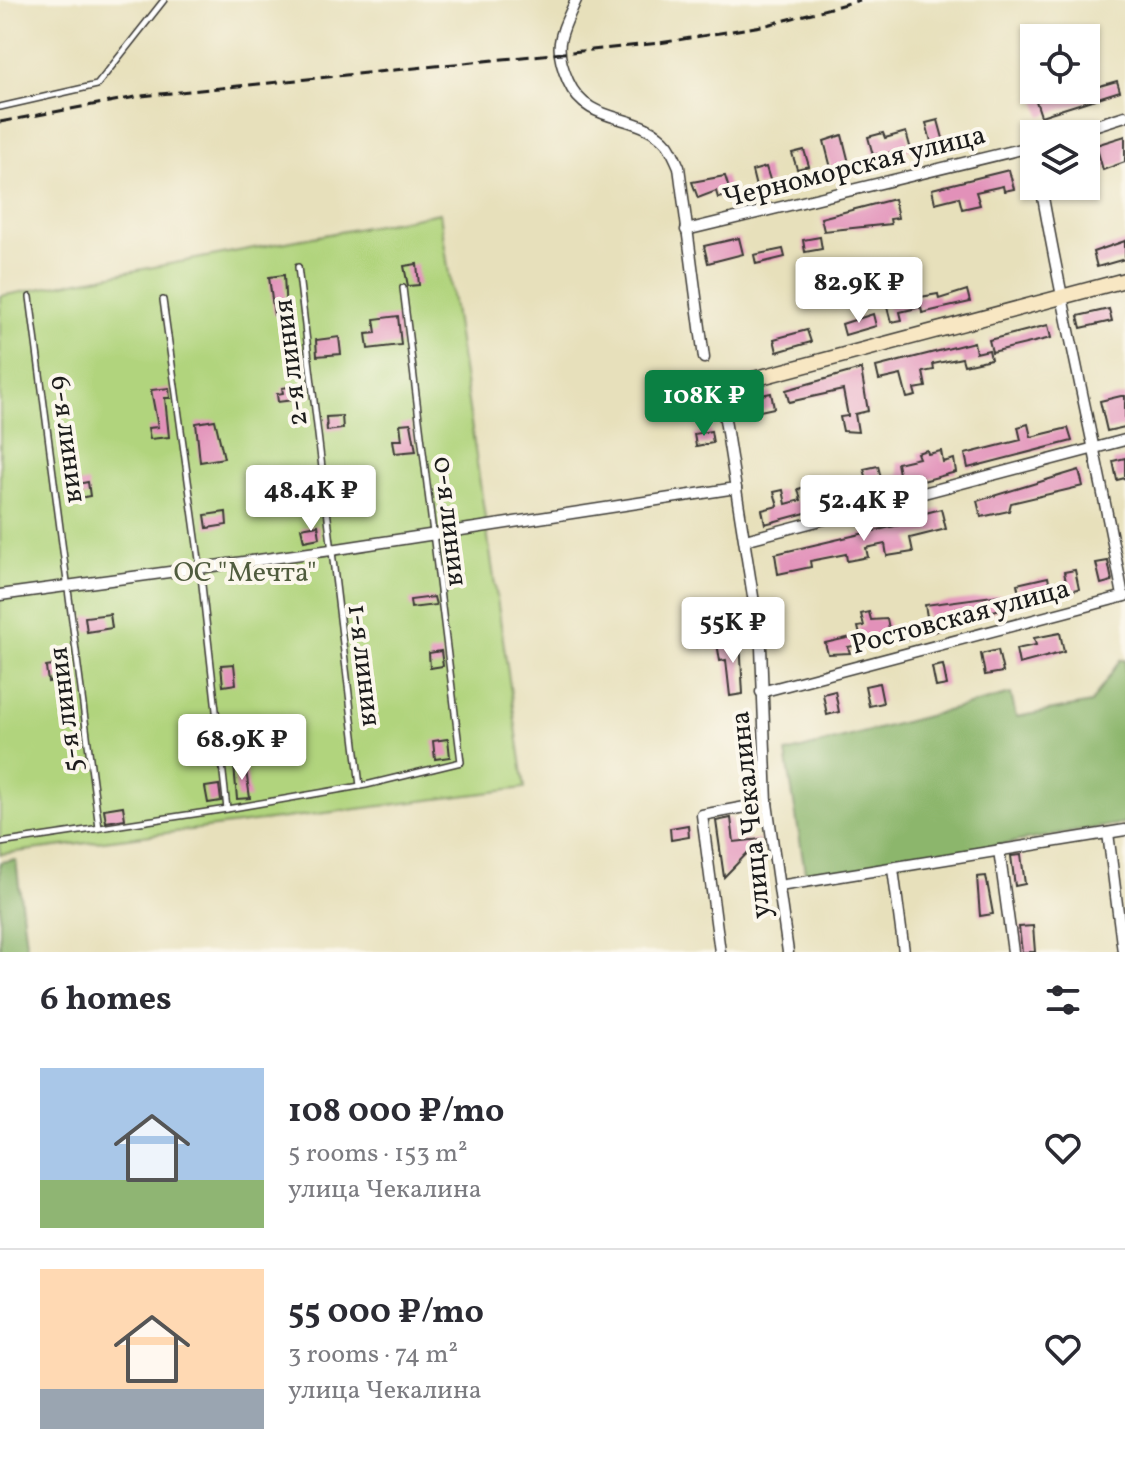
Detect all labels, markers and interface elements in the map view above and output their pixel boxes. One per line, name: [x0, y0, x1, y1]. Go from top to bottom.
map controls: [1020, 24, 1100, 200]
button: locate: [1020, 24, 1100, 104]
street label: Черноморская улица: [719, 116, 990, 219]
button: layers: [1020, 120, 1100, 200]
pin: 82.9K ₽: [785, 257, 933, 325]
text: 82.9K ₽: [813, 265, 905, 301]
street label: 2-я линия: [264, 297, 319, 429]
pin: 108K ₽: [639, 370, 769, 438]
street label: 6-я линия: [39, 373, 96, 505]
text: 108K ₽: [663, 378, 745, 414]
street label: 0-я линия: [422, 454, 477, 589]
pin: 48.4K ₽: [237, 465, 385, 533]
text: 48.4K ₽: [264, 473, 358, 509]
pin: 52.4K ₽: [790, 475, 938, 543]
text: 52.4K ₽: [818, 483, 910, 519]
park label: ОС "Мечта": [173, 554, 317, 593]
street label: Ростовская улица: [847, 569, 1074, 665]
pin: 55K ₽: [677, 597, 789, 665]
street label: 1-я линия: [337, 602, 390, 729]
text: 55K ₽: [700, 605, 766, 641]
street label: 5-я линия: [39, 645, 94, 775]
street label: улица Чекалина: [721, 709, 782, 921]
pin: 68.9K ₽: [168, 714, 316, 782]
text: 68.9K ₽: [196, 722, 288, 758]
text: 6 homes: [40, 977, 172, 1024]
icon: filters: [1041, 978, 1085, 1022]
text: 108 000 ₽/mo: [288, 1089, 504, 1136]
icon: home: [104, 1100, 200, 1196]
icon: heart: [1041, 1126, 1085, 1170]
text: 5 rooms · 153 m²: [288, 1136, 468, 1172]
text: улица Чекалина: [288, 1172, 482, 1208]
text: 55 000 ₽/mo: [288, 1290, 484, 1337]
icon: home: [104, 1301, 200, 1397]
icon: heart: [1041, 1327, 1085, 1371]
text: 3 rooms · 74 m²: [288, 1337, 458, 1373]
text: улица Чекалина: [288, 1373, 482, 1409]

